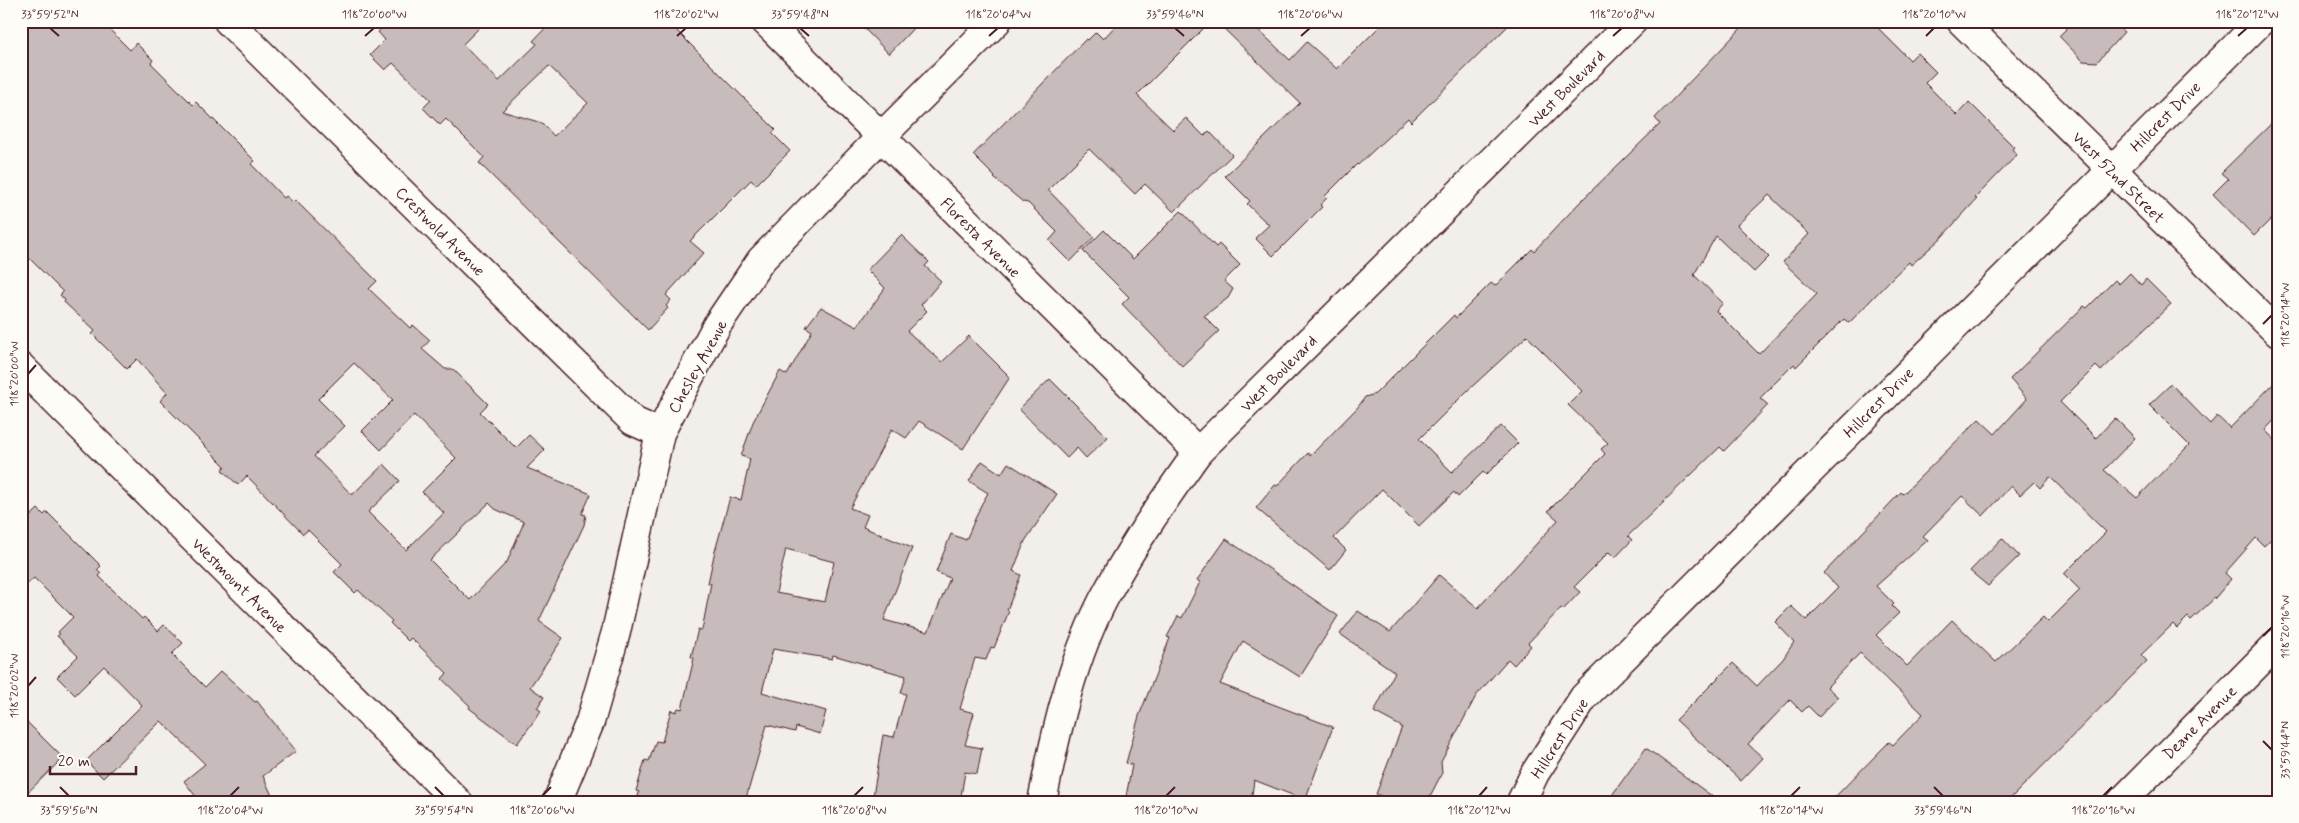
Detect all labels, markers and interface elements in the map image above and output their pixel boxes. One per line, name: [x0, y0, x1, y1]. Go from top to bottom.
text: 33°59'52"N: [21, 7, 79, 23]
text: 118°20'00"W: [341, 7, 407, 23]
text: 118°20'02"W: [654, 7, 718, 23]
text: 33°59'48"N: [771, 7, 829, 23]
text: 118°20'04"W: [965, 7, 1031, 23]
text: 33°59'46"N: [1146, 7, 1204, 23]
text: 118°20'06"W: [1278, 7, 1343, 23]
text: 118°20'08"W: [1590, 7, 1655, 23]
text: 118°20'10"W: [1902, 7, 1966, 23]
text: 118°20'12"W: [2215, 7, 2279, 23]
street label: West Boulevard: [1524, 46, 1610, 132]
street label: Hillcrest Drive: [2126, 77, 2206, 157]
street label: West 52nd Street: [2067, 127, 2169, 229]
street label: Crestwold Avenue: [391, 183, 489, 281]
street label: Floresta Avenue: [935, 193, 1025, 283]
text: 118°20'14"W: [2278, 283, 2294, 347]
street label: Chesley Avenue: [664, 316, 733, 417]
street label: West Boulevard: [1236, 331, 1322, 417]
text: 118°20'00"W: [7, 341, 23, 407]
street label: Hillcrest Drive: [1839, 363, 1919, 443]
street label: Westmount Avenue: [187, 534, 291, 639]
text: 118°20'16"W: [2278, 595, 2294, 659]
text: 118°20'02"W: [7, 654, 23, 718]
street label: Deane Avenue: [2158, 681, 2242, 765]
street label: Hillcrest Drive: [1526, 695, 1594, 783]
text: 33°59'44"N: [2278, 721, 2294, 779]
scale bar: [50, 743, 136, 775]
text: 20 m: [58, 752, 90, 772]
text: 33°59'56"N: [40, 803, 98, 819]
text: 118°20'04"W: [197, 803, 263, 819]
text: 33°59'54"N: [415, 803, 473, 819]
text: 118°20'06"W: [510, 803, 575, 819]
text: 118°20'08"W: [822, 803, 887, 819]
text: 118°20'10"W: [1134, 803, 1198, 819]
text: 118°20'12"W: [1447, 803, 1511, 819]
text: 118°20'14"W: [1759, 803, 1823, 819]
text: 33°59'46"N: [1914, 803, 1972, 819]
text: 118°20'16"W: [2071, 803, 2135, 819]

